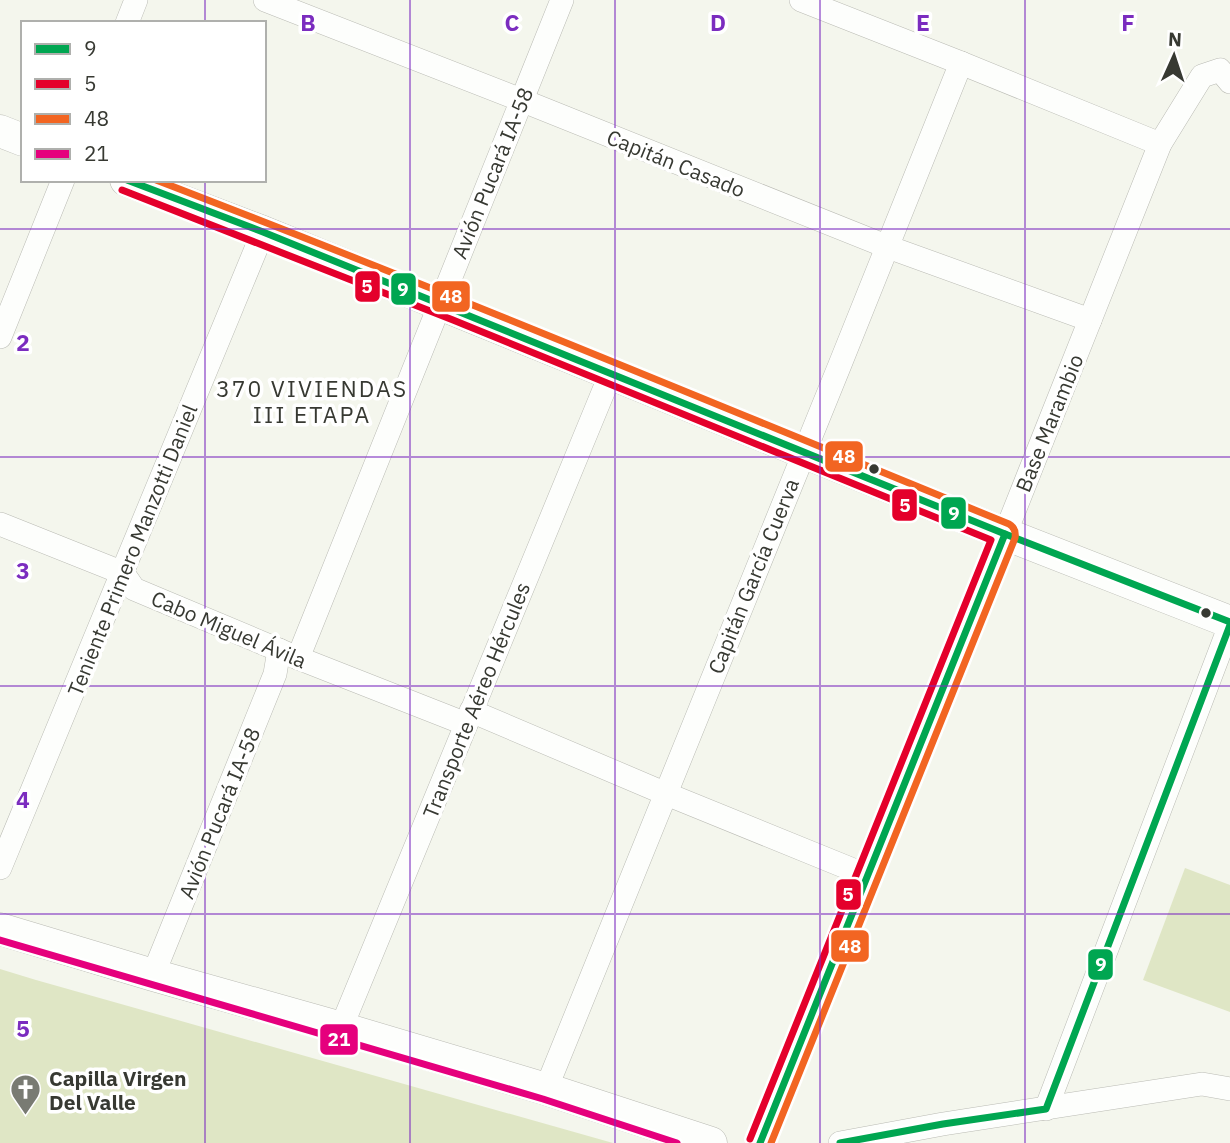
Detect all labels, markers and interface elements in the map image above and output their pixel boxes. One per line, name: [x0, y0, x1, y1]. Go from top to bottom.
text: B: [300, 7, 316, 37]
text: C: [505, 7, 520, 37]
text: D: [710, 7, 726, 37]
text: E: [916, 7, 930, 37]
text: F: [1121, 7, 1135, 37]
legend: [21, 21, 266, 182]
north arrow: [1139, 21, 1209, 91]
text: N: [1167, 27, 1182, 51]
text: 9: [84, 34, 97, 62]
text: 5: [84, 69, 97, 97]
street label: Avión Pucará IA-58: [445, 83, 539, 263]
text: 48: [84, 104, 109, 132]
street label: Capitán Casado: [603, 123, 749, 203]
text: 21: [84, 139, 109, 167]
line badge: 5: [354, 270, 381, 303]
line badge: 9: [390, 272, 417, 306]
text: 5: [361, 274, 373, 298]
text: 9: [397, 277, 409, 301]
line badge: 48: [431, 280, 471, 313]
text: 48: [440, 284, 462, 308]
text: 2: [16, 327, 30, 357]
street label: Base Marambio: [1009, 350, 1089, 496]
district label: 370 VIVIENDAS III ETAPA: [216, 373, 408, 429]
street label: Teniente Primero Manzotti Daniel: [61, 400, 204, 700]
line badge: 48: [824, 440, 864, 473]
text: 48: [833, 444, 855, 468]
unlabelled marker: [867, 462, 881, 476]
street label: Capitán García Cuerva: [701, 474, 805, 678]
line badge: 5: [891, 488, 918, 522]
text: 5: [899, 493, 911, 517]
line badge: 9: [940, 496, 967, 530]
text: 9: [948, 501, 960, 525]
text: 3: [16, 555, 30, 585]
street label: Transporte Aéreo Hércules: [416, 578, 536, 822]
street label: Cabo Miguel Ávila: [147, 584, 311, 674]
unlabelled marker: [1199, 606, 1213, 620]
street label: Avión Pucará IA-58: [172, 723, 266, 903]
text: 4: [16, 784, 30, 814]
line badge: 5: [835, 878, 862, 911]
text: 5: [842, 882, 854, 906]
line badge: 48: [830, 929, 870, 963]
text: 48: [839, 934, 861, 958]
line badge: 9: [1087, 948, 1114, 981]
text: 9: [1095, 952, 1107, 976]
text: 5: [16, 1013, 30, 1043]
line badge: 21: [319, 1023, 359, 1056]
text: 21: [328, 1027, 351, 1051]
place label: Capilla Virgen Del Valle: [49, 1064, 187, 1116]
church icon: Capilla Virgen Del Valle: [9, 1073, 43, 1117]

